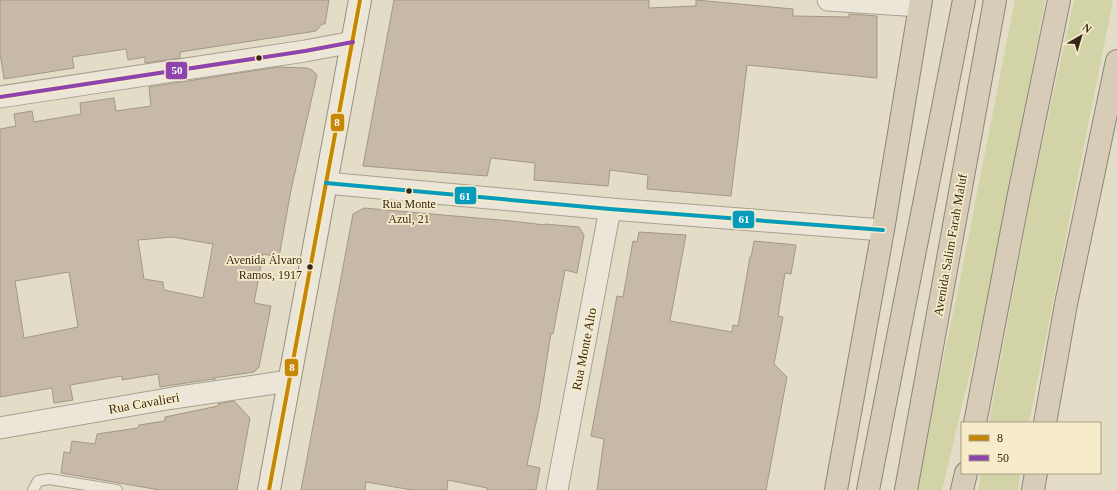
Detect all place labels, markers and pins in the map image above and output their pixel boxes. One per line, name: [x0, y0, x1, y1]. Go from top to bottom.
unlabelled marker: [254, 53, 264, 63]
marker: Rua Monte Azul, 21: [404, 186, 414, 196]
place label: Rua Monte Azul, 21: [382, 197, 436, 226]
place label: Avenida Álvaro Ramos, 1917: [226, 253, 302, 282]
marker: Avenida Álvaro Ramos, 1917: [305, 262, 315, 272]

